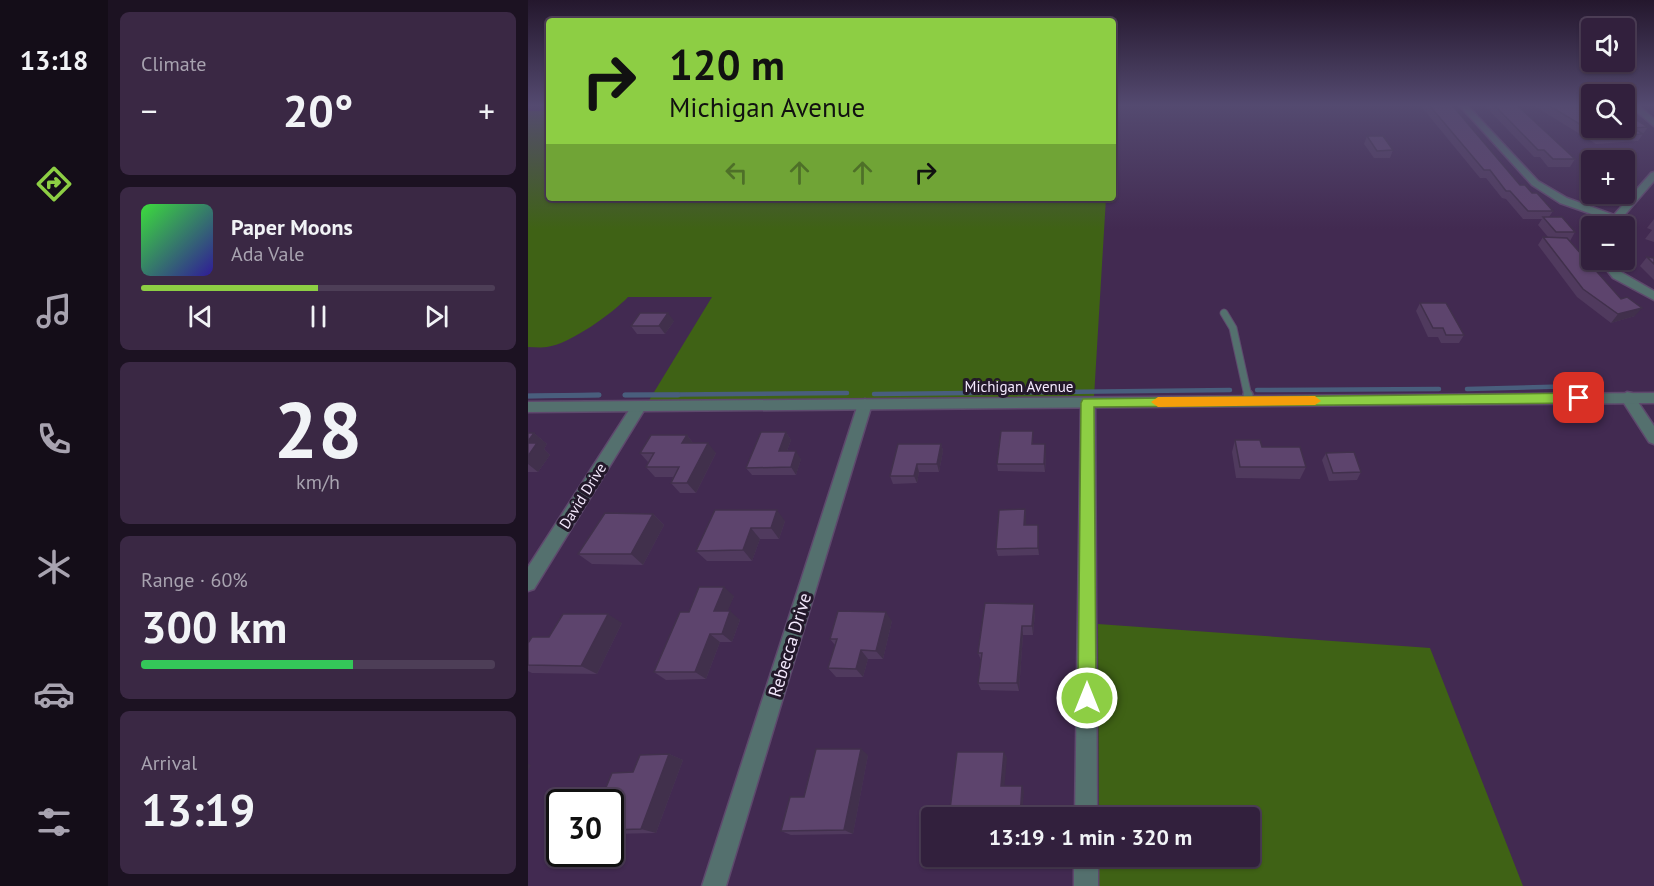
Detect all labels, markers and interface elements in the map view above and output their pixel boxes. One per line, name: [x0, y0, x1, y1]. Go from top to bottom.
map controls: [1581, 18, 1635, 270]
button: sound: [1581, 18, 1635, 72]
text: 120 m: [669, 37, 785, 92]
icon: right: [570, 42, 648, 120]
text: 13:18: [20, 43, 88, 77]
text: Climate: [141, 51, 207, 77]
text: 20°: [283, 81, 353, 139]
button: search: [1581, 84, 1635, 138]
text: −: [141, 89, 158, 132]
text: +: [478, 89, 495, 132]
text: Michigan Avenue: [669, 90, 865, 124]
button: +: [1581, 150, 1635, 204]
icon: left: [720, 156, 753, 189]
icon: ahead: [783, 156, 816, 189]
icon: ahead: [846, 156, 879, 189]
icon: right: [909, 156, 942, 189]
icon: directions: [33, 163, 75, 205]
text: Paper Moons: [231, 213, 353, 241]
button: −: [1581, 216, 1635, 270]
text: Ada Vale: [231, 241, 304, 267]
icon: music: [33, 290, 75, 332]
icon: previous: [184, 300, 217, 333]
icon: pause: [302, 300, 335, 333]
icon: next: [420, 300, 453, 333]
pin: [1553, 372, 1604, 423]
street label: Michigan Avenue: [965, 377, 1073, 396]
text: 28: [274, 379, 362, 480]
icon: arrive: [1562, 381, 1595, 414]
icon: phone: [33, 418, 75, 460]
street label: David Drive: [555, 459, 610, 532]
text: km/h: [296, 469, 340, 495]
icon: climate: [33, 546, 75, 588]
text: Range · 60%: [141, 567, 248, 593]
street label: Rebecca Drive: [763, 590, 816, 700]
text: 300 km: [141, 597, 287, 655]
position arrow: [1055, 666, 1119, 730]
icon: car: [33, 673, 75, 715]
text: Arrival: [141, 750, 197, 776]
text: 13:19: [141, 780, 255, 838]
speed limit sign: 30: [546, 789, 624, 867]
icon: filters: [33, 801, 75, 843]
text: 13:19 · 1 min · 320 m: [989, 823, 1192, 851]

